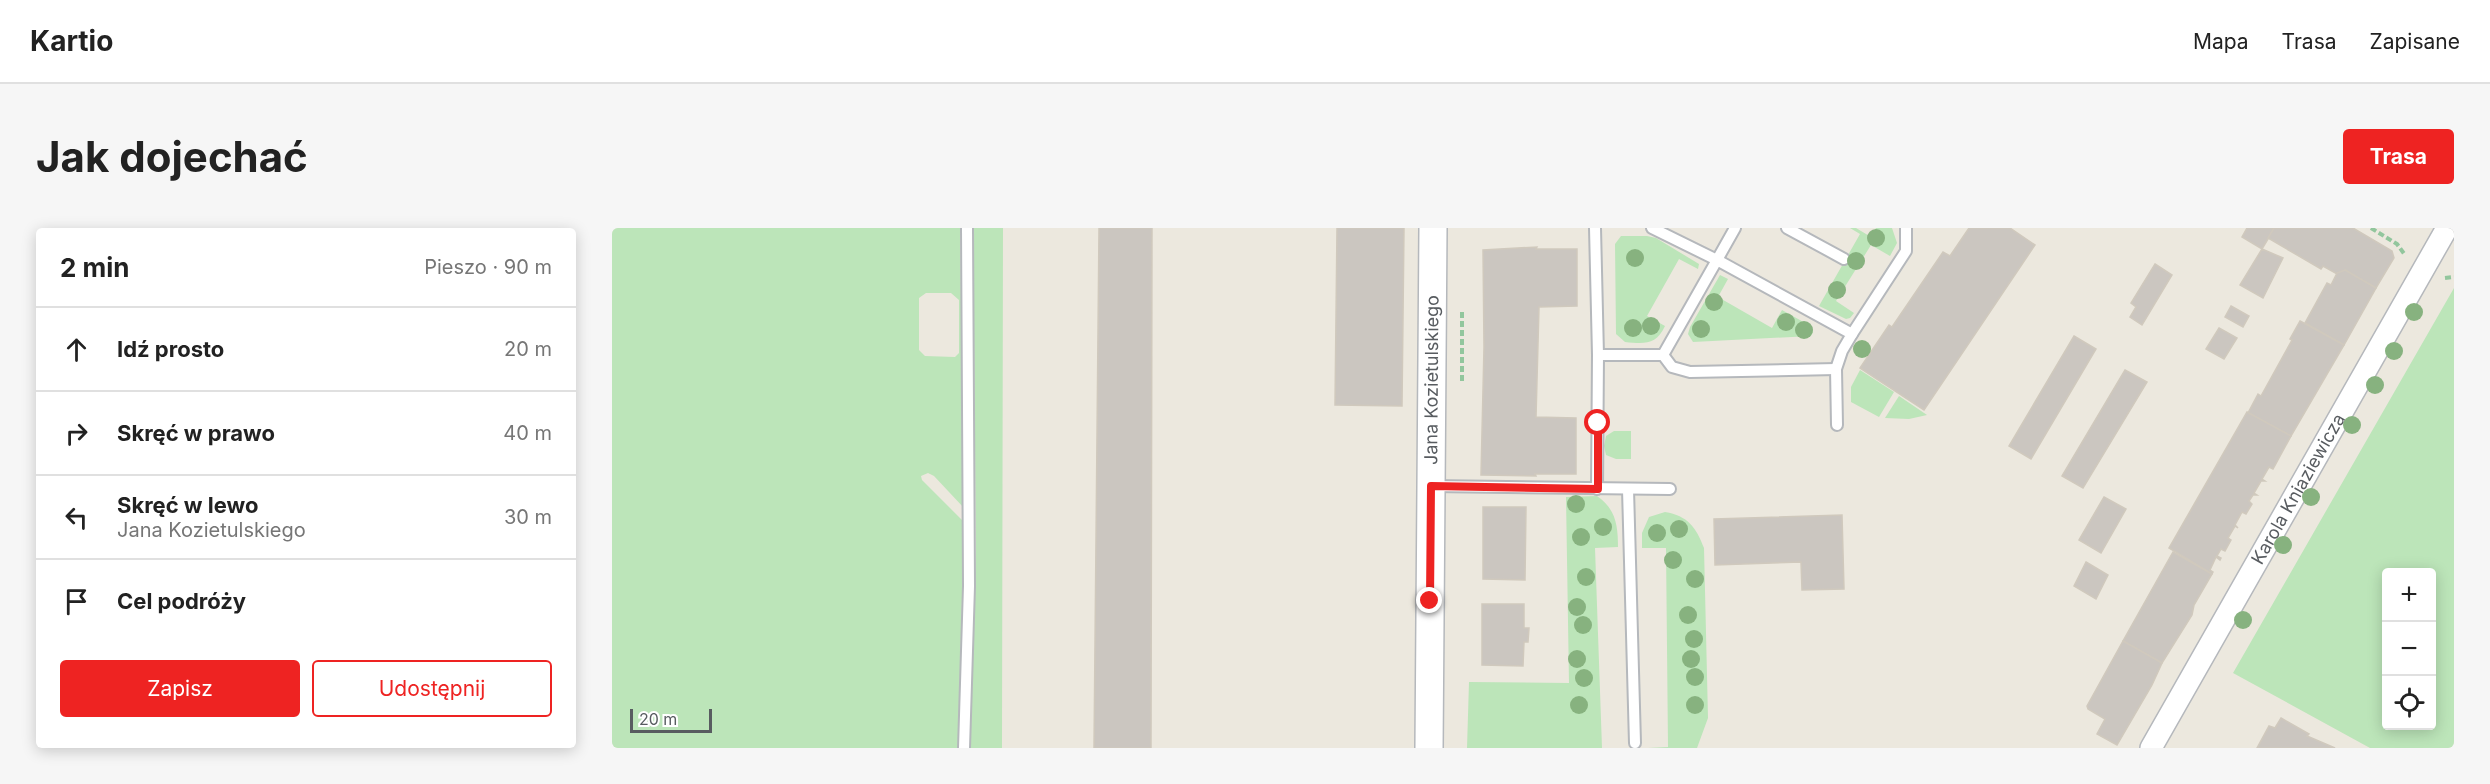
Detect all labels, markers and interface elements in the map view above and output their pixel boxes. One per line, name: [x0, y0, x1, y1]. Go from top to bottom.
text: Kartio: [30, 24, 113, 58]
text: Mapa: [2193, 29, 2249, 54]
text: Trasa: [2282, 29, 2337, 54]
text: Zapisane: [2370, 29, 2460, 54]
button: Trasa: [2343, 129, 2454, 184]
text: Jak dojechać: [36, 131, 308, 182]
text: 2 min: [60, 252, 130, 283]
text: Pieszo · 90 m: [424, 255, 552, 279]
street label: Jana Kozietulskiego: [1420, 295, 1442, 465]
icon: ahead: [60, 333, 93, 366]
text: Idź prosto: [117, 336, 224, 362]
text: 20 m: [504, 337, 552, 361]
route start: [1584, 409, 1610, 435]
street label: Karola Kniaziewicza: [2247, 410, 2349, 568]
icon: right: [60, 417, 93, 450]
text: Skręć w prawo: [117, 420, 275, 446]
text: 40 m: [503, 421, 552, 445]
text: Skręć w lewo: [117, 492, 258, 518]
icon: left: [60, 501, 93, 534]
text: 30 m: [504, 505, 552, 529]
text: Jana Kozietulskiego: [117, 518, 306, 542]
map controls: [2382, 568, 2436, 730]
button: +: [2382, 568, 2436, 622]
icon: arrive: [60, 585, 93, 618]
route end: [1416, 587, 1442, 613]
text: Cel podróży: [117, 588, 246, 614]
button: −: [2382, 622, 2436, 676]
button: Zapisz: [60, 660, 300, 717]
button: Udostępnij: [312, 660, 552, 717]
button: locate: [2382, 676, 2436, 730]
scale bar: [630, 706, 712, 733]
text: 20 m: [639, 709, 677, 729]

